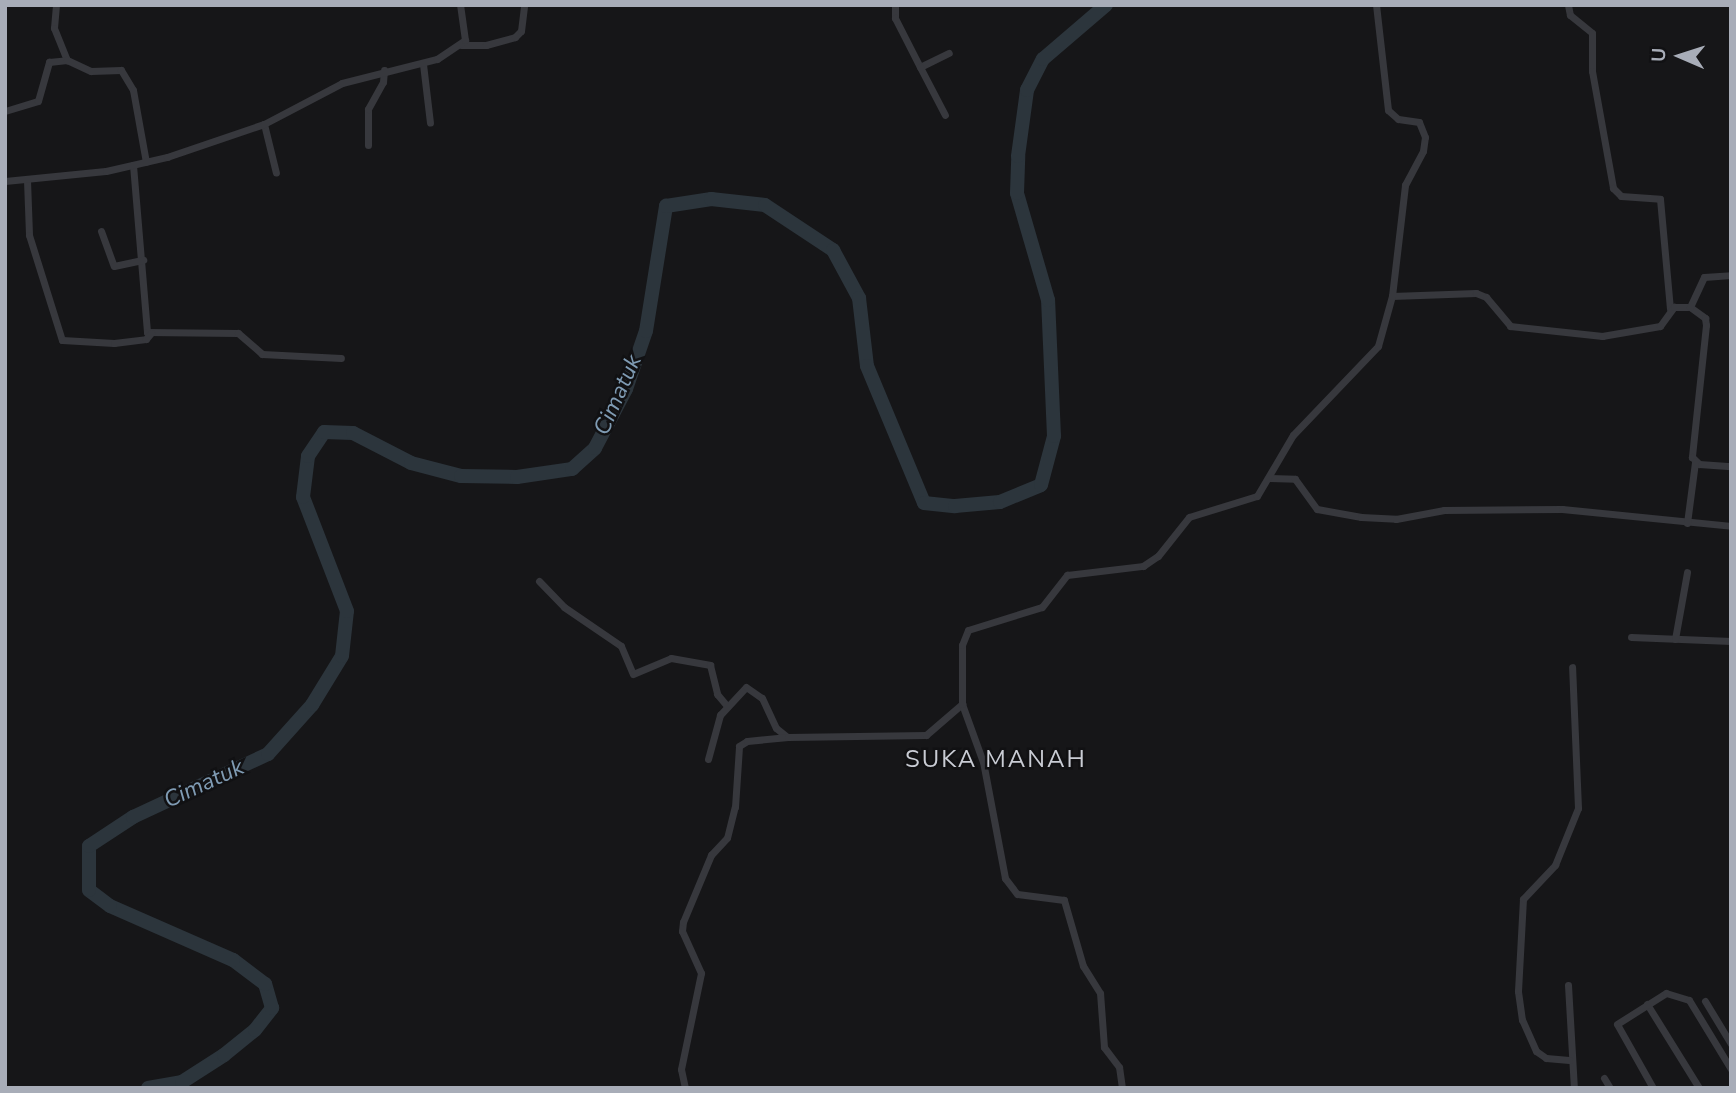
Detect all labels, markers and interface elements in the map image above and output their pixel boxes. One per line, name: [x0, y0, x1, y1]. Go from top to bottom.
north arrow: [1645, 21, 1715, 91]
text: U: [1646, 47, 1672, 63]
water label: Cimatuk: [588, 350, 648, 440]
district label: SUKA MANAH: [906, 746, 1086, 774]
water label: Cimatuk: [160, 754, 248, 814]

